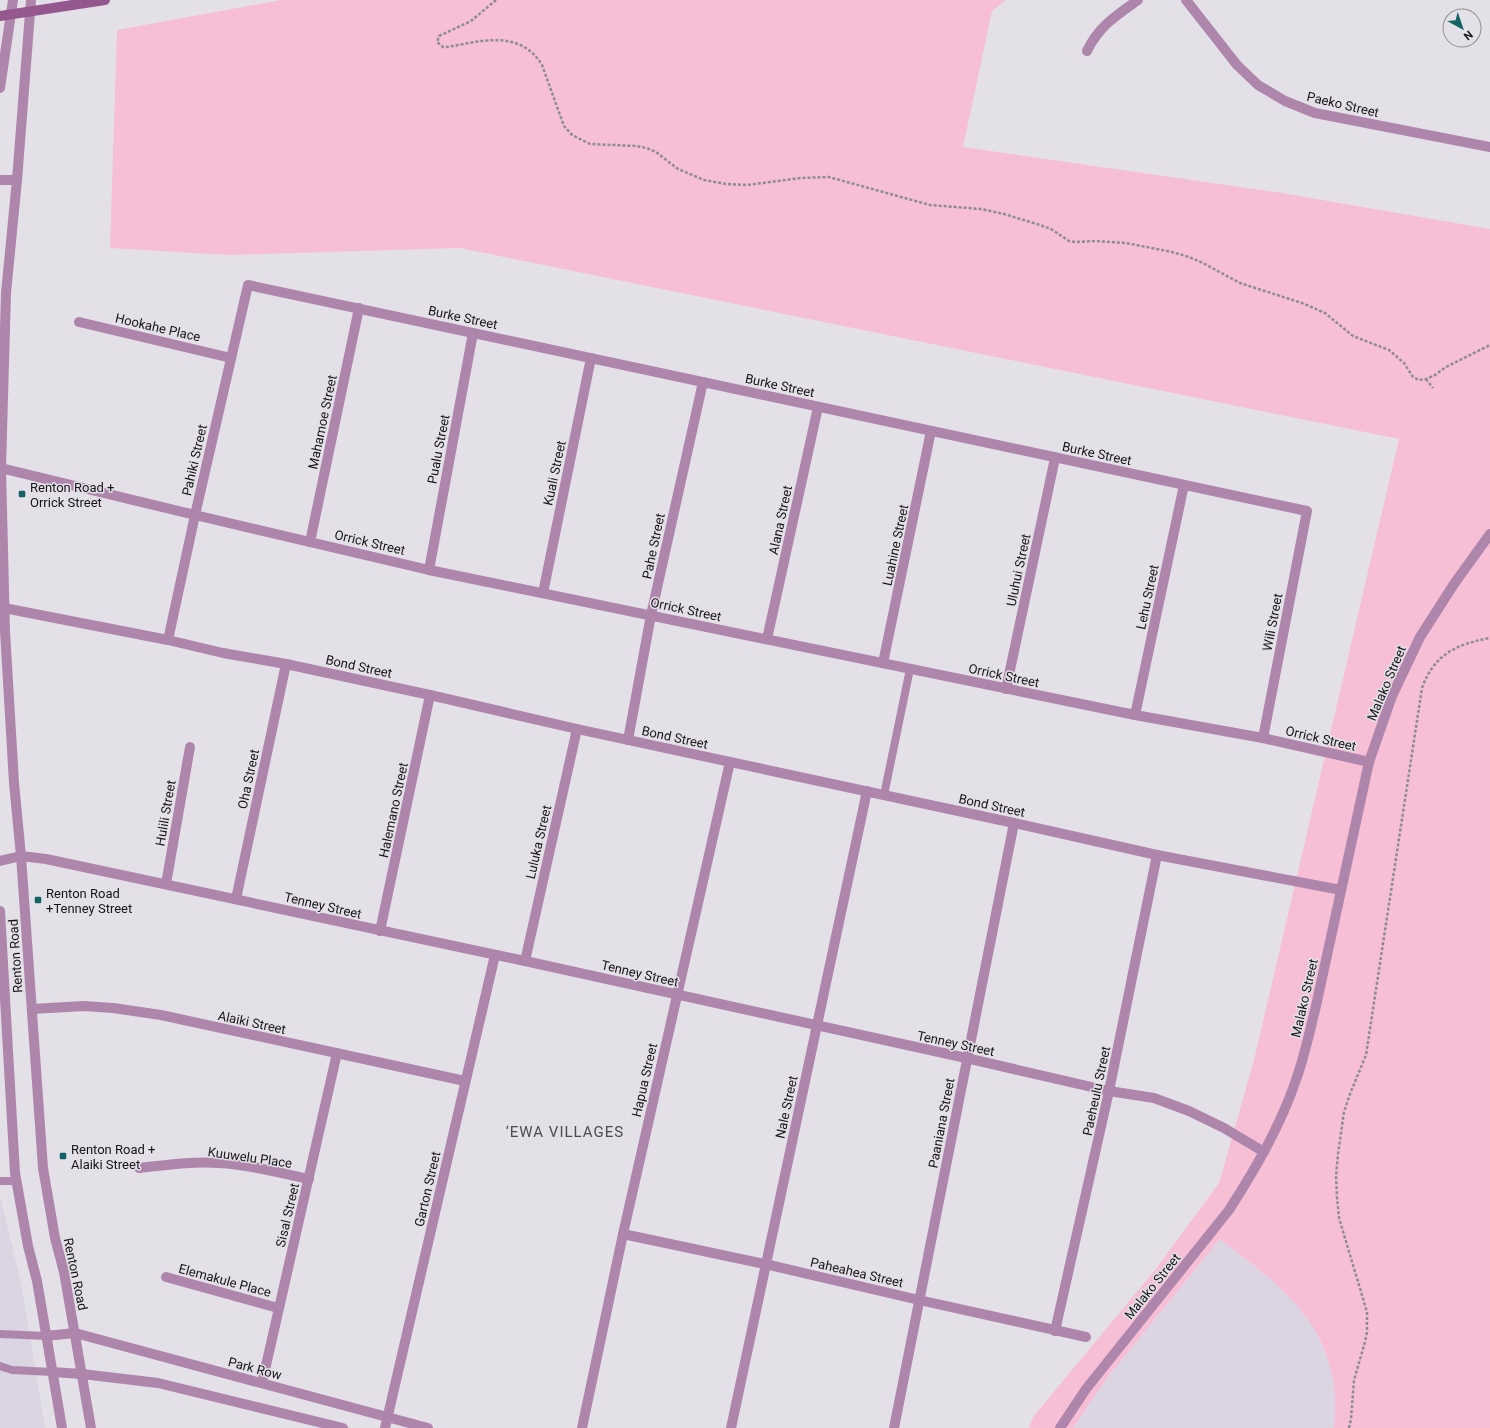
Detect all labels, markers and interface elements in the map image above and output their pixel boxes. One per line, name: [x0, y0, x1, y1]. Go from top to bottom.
north arrow: [1442, 8, 1482, 48]
text: N: [1461, 28, 1475, 43]
street label: Paeko Street: [1305, 89, 1380, 120]
street label: Burke Street: [427, 303, 499, 332]
street label: Hookahe Place: [114, 310, 202, 345]
street label: Burke Street: [744, 371, 816, 400]
street label: Mahamoe Street: [305, 374, 340, 471]
street label: Pualu Street: [424, 413, 453, 485]
street label: Pahiki Street: [179, 423, 210, 497]
street label: Kuali Street: [540, 439, 569, 507]
street label: Burke Street: [1061, 439, 1133, 468]
place label: Renton Road + Orrick Street: [30, 480, 114, 510]
street label: Alana Street: [766, 484, 795, 556]
marker: Renton Road + Orrick Street: [17, 489, 27, 499]
street label: Luahine Street: [880, 503, 911, 587]
street label: Pahe Street: [639, 512, 668, 580]
street label: Orrick Street: [333, 527, 407, 558]
street label: Uluhui Street: [1003, 532, 1033, 608]
street label: Lehu Street: [1133, 563, 1162, 631]
street label: Wili Street: [1260, 592, 1285, 652]
street label: Orrick Street: [649, 595, 723, 624]
street label: Malako Street: [1364, 643, 1409, 723]
street label: Bond Street: [324, 652, 393, 681]
street label: Orrick Street: [967, 661, 1041, 690]
street label: Bond Street: [640, 723, 709, 752]
street label: Orrick Street: [1284, 723, 1358, 754]
street label: Oha Street: [235, 748, 262, 810]
street label: Halemano Street: [376, 761, 411, 859]
street label: Hulili Street: [152, 779, 179, 847]
street label: Bond Street: [957, 791, 1026, 820]
street label: Luluka Street: [523, 804, 554, 881]
place label: Renton Road +Tenney Street: [46, 886, 132, 916]
street label: Tenney Street: [283, 889, 363, 922]
marker: Renton Road +Tenney Street: [33, 895, 43, 905]
street label: Renton Road: [5, 919, 26, 993]
street label: Tenney Street: [600, 957, 680, 990]
street label: Malako Street: [1288, 957, 1321, 1039]
street label: Alaiki Street: [217, 1008, 287, 1037]
street label: Tenney Street: [916, 1028, 996, 1059]
street label: Hapua Street: [629, 1042, 660, 1119]
street label: Paeheulu Street: [1080, 1045, 1113, 1137]
street label: Nale Street: [773, 1074, 800, 1140]
street label: Paaniana Street: [925, 1077, 958, 1169]
district label: ‘EWA VILLAGES: [506, 1123, 624, 1141]
place label: Renton Road + Alaiki Street: [71, 1142, 155, 1172]
street label: Kuuwelu Place: [207, 1144, 293, 1171]
street label: Garton Street: [412, 1150, 443, 1228]
marker: Renton Road + Alaiki Street: [58, 1151, 68, 1161]
street label: Sisal Street: [273, 1182, 302, 1249]
street label: Renton Road: [60, 1236, 91, 1312]
street label: Malako Street: [1121, 1250, 1183, 1322]
street label: Paheahea Street: [809, 1254, 905, 1290]
street label: Elemakule Place: [177, 1261, 273, 1300]
street label: Park Row: [227, 1354, 283, 1383]

